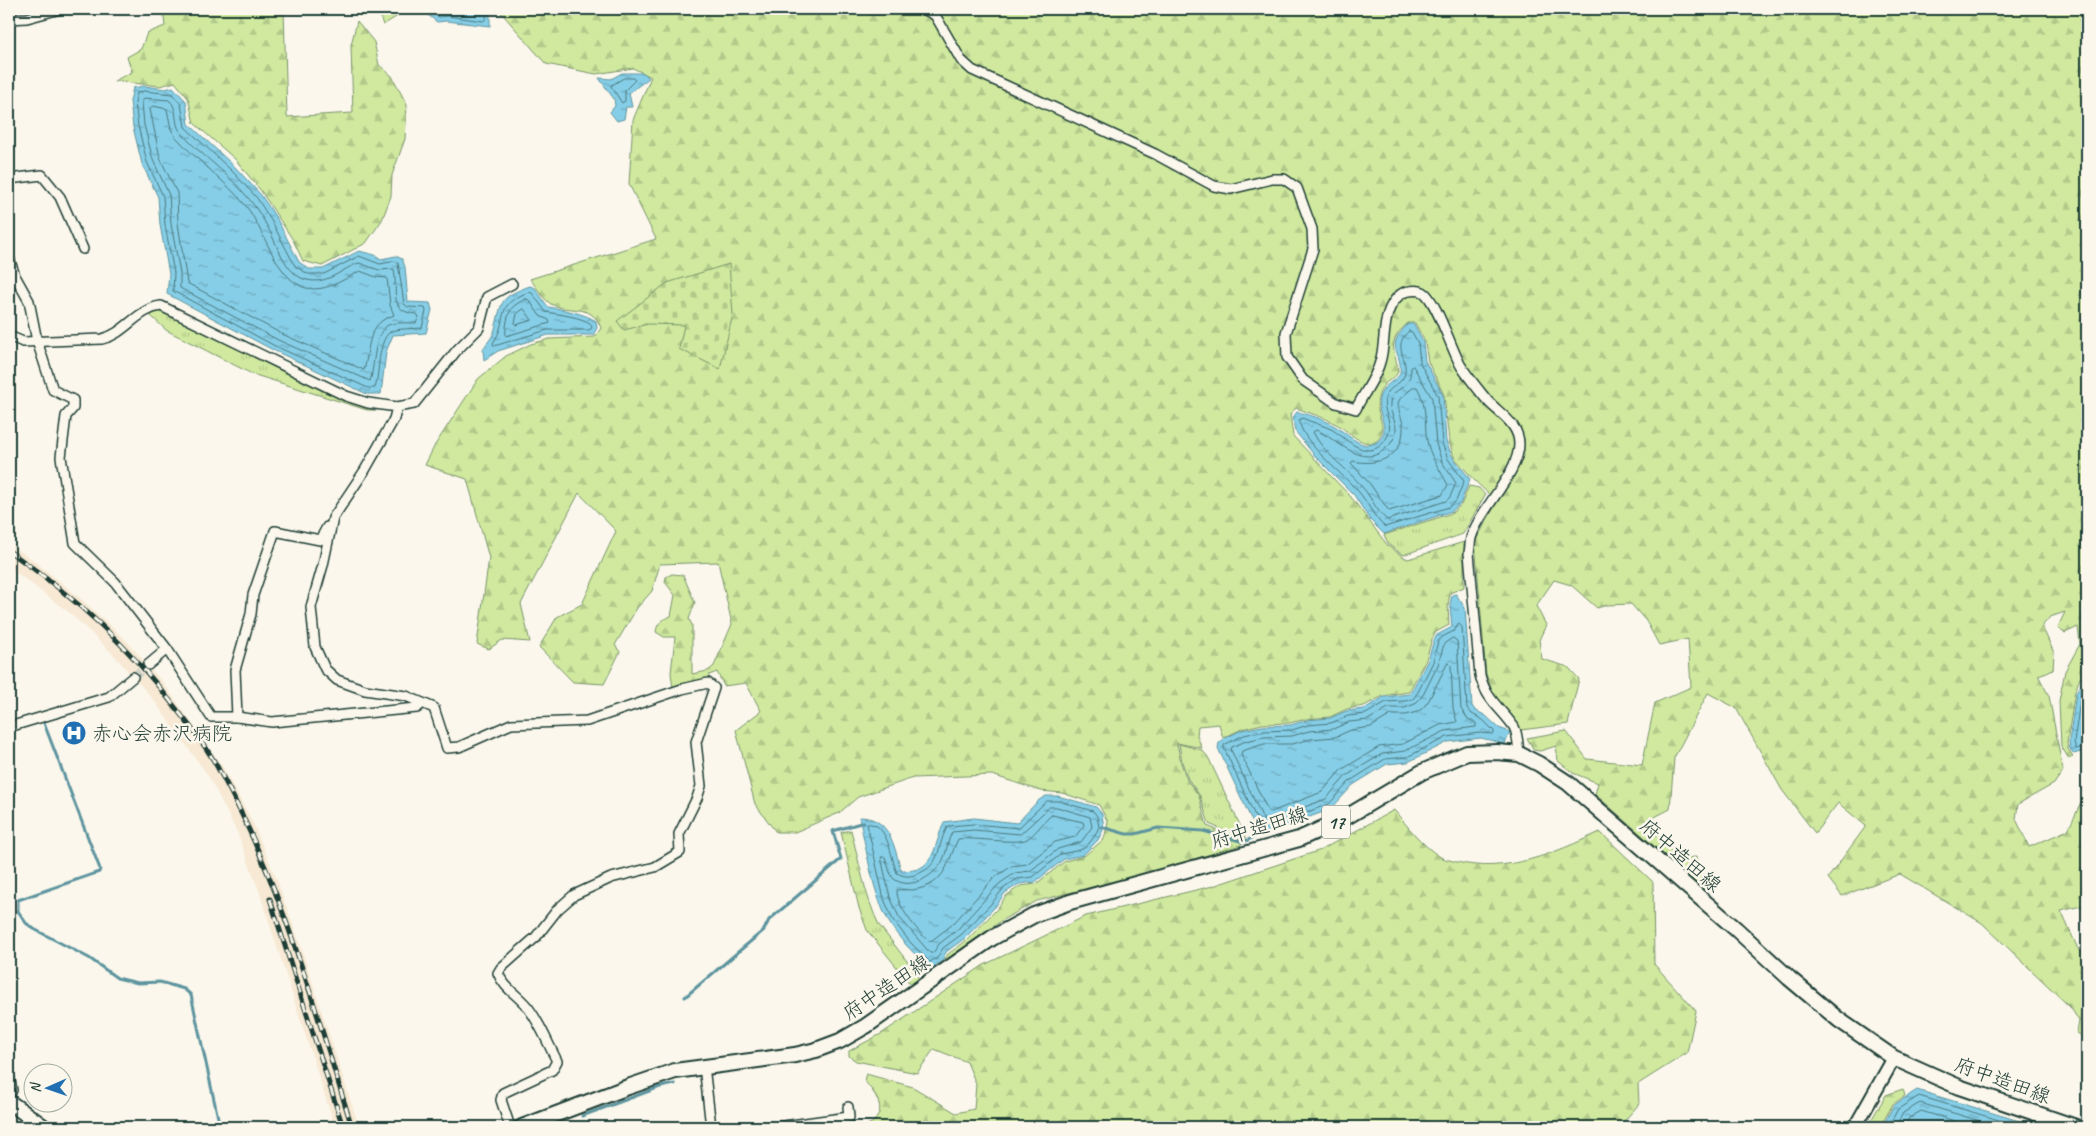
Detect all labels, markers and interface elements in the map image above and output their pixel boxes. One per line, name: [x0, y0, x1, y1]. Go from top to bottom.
hospital icon: 赤心会赤沢病院: [61, 720, 87, 746]
place label: 赤心会赤沢病院: [92, 721, 232, 746]
street label: 府中造田線: [1208, 801, 1311, 854]
road number: 17: [1322, 806, 1350, 839]
street label: 府中造田線: [1635, 813, 1727, 898]
street label: 府中造田線: [838, 949, 935, 1026]
street label: 府中造田線: [1952, 1052, 2054, 1109]
north arrow: [22, 1064, 72, 1114]
text: N: [27, 1081, 44, 1093]

